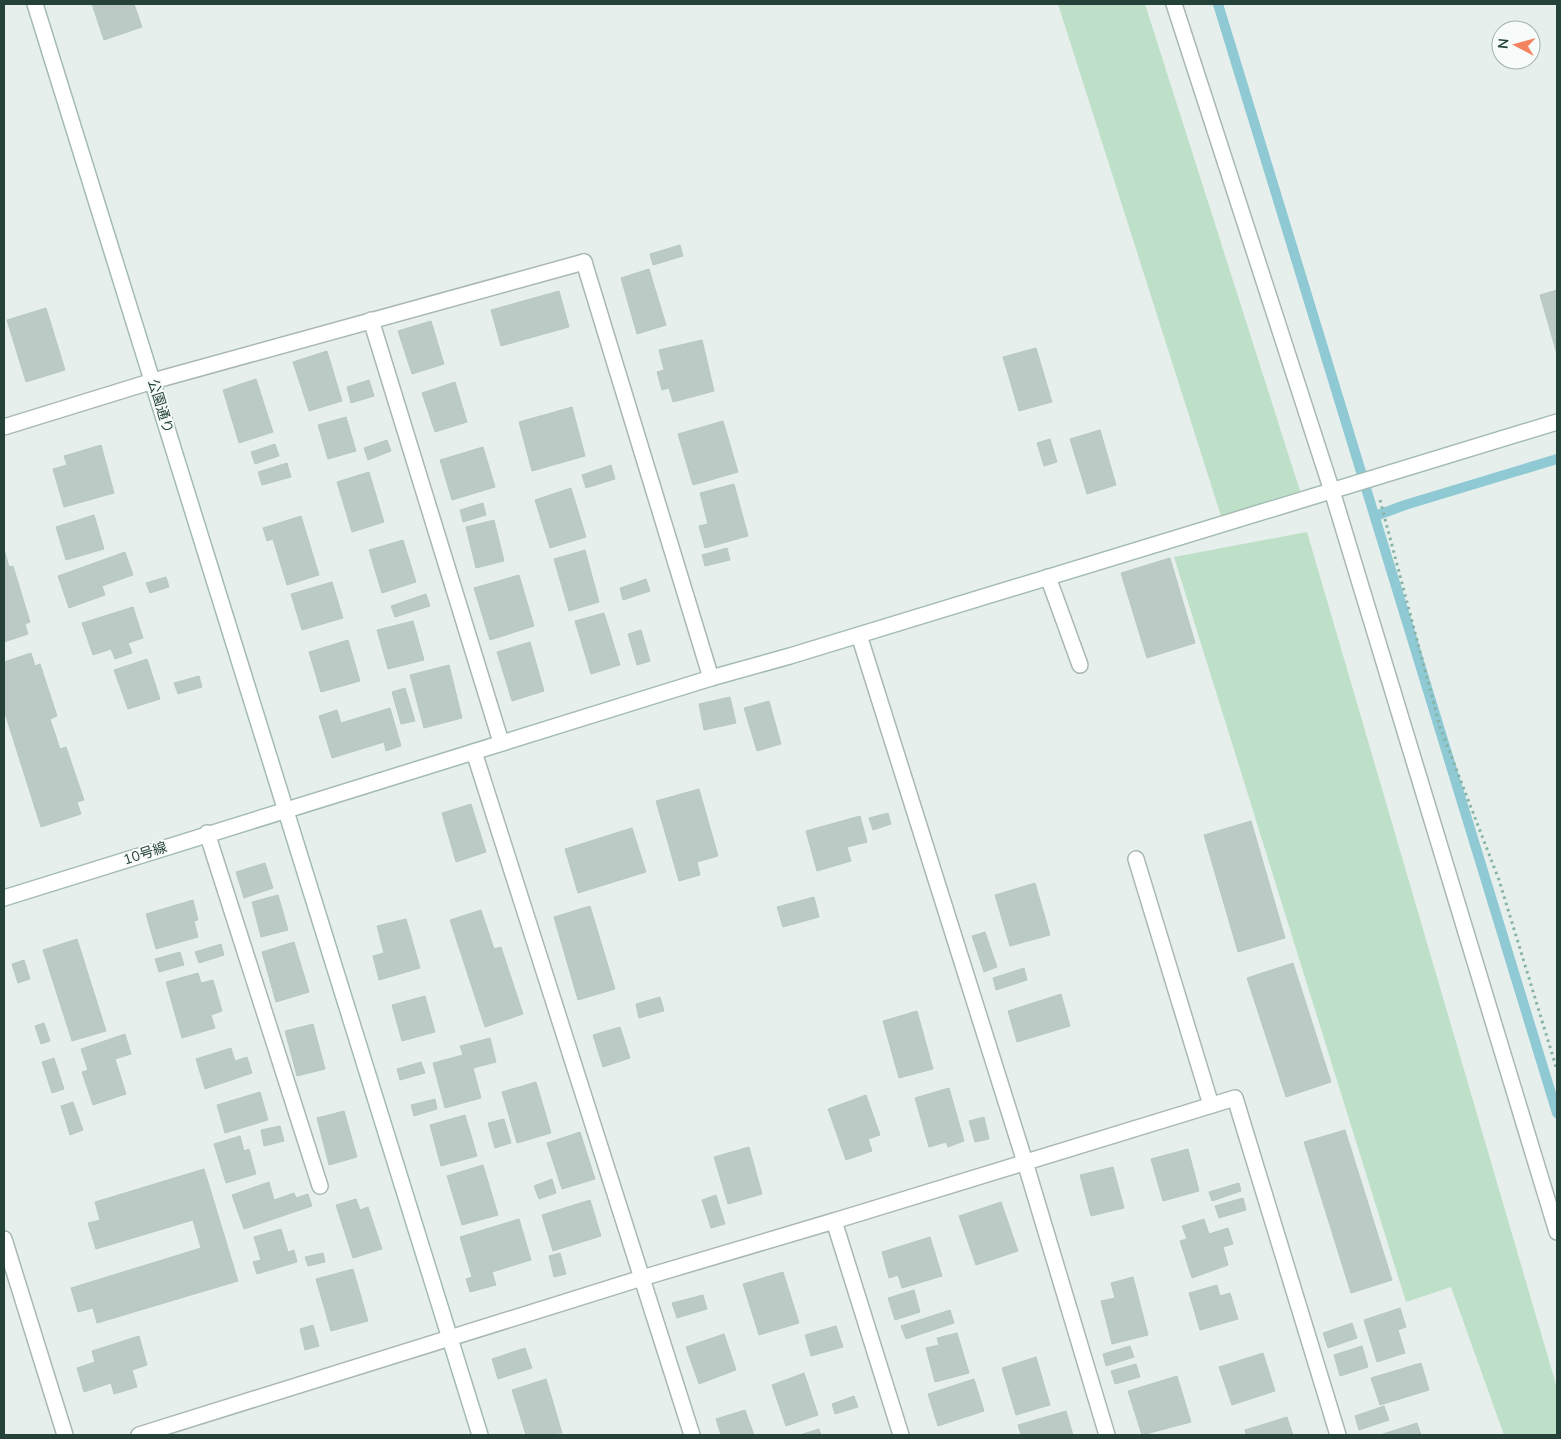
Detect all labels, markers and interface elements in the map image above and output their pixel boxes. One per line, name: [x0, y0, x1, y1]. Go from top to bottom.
north arrow: [1491, 20, 1541, 70]
text: N: [1494, 37, 1514, 50]
street label: 公園通り: [143, 377, 178, 436]
street label: 10号線: [121, 838, 169, 869]

